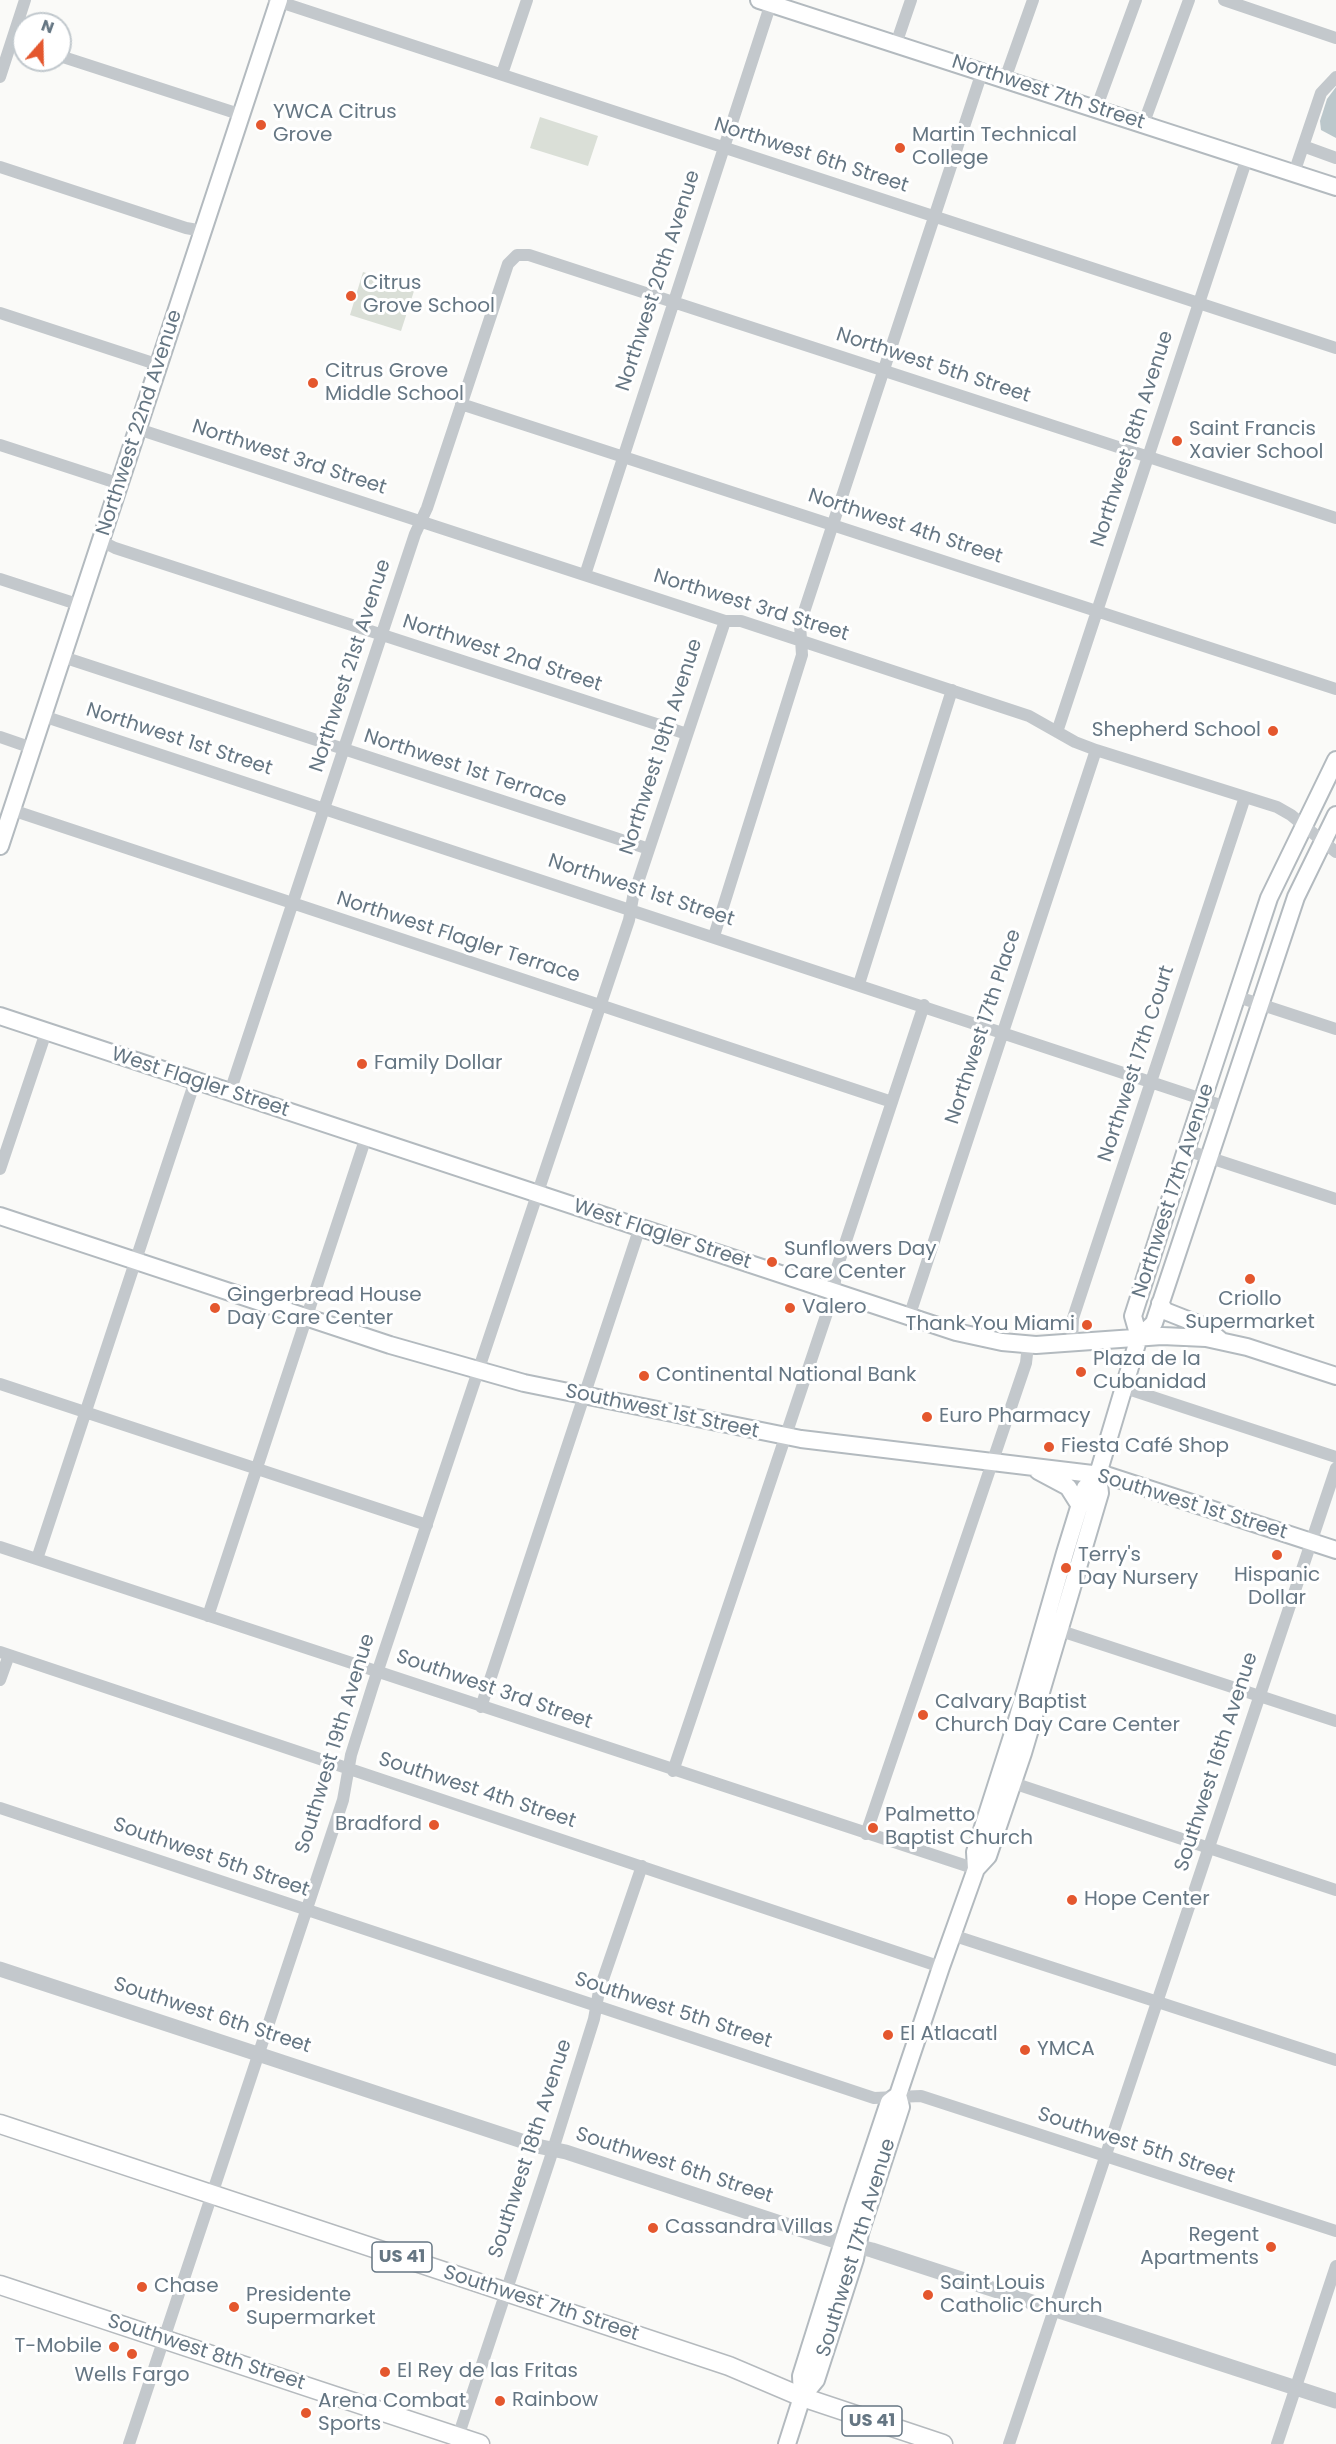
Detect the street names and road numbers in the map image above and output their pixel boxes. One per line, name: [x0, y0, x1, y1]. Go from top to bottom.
street label: Northwest 7th Street: [949, 51, 1147, 135]
street label: Northwest 6th Street: [711, 113, 911, 199]
street label: Northwest 20th Avenue: [612, 168, 706, 394]
street label: Northwest 22nd Avenue: [92, 307, 188, 539]
street label: Northwest 5th Street: [833, 323, 1033, 409]
street label: Northwest 18th Avenue: [1087, 328, 1179, 550]
street label: Northwest 3rd Street: [189, 415, 389, 501]
street label: Northwest 4th Street: [805, 484, 1005, 570]
street label: Northwest 21st Avenue: [305, 557, 397, 775]
street label: Northwest 3rd Street: [650, 565, 852, 647]
street label: Northwest 2nd Street: [399, 610, 605, 698]
street label: Northwest 19th Avenue: [616, 636, 708, 858]
street label: Northwest 1st Street: [83, 699, 275, 781]
street label: Northwest 1st Terrace: [361, 725, 569, 813]
street label: Northwest 1st Street: [545, 850, 737, 932]
street label: Northwest Flagler Terrace: [333, 887, 583, 989]
street label: Northwest 17th Place: [941, 926, 1027, 1128]
street label: Northwest 17th Court: [1094, 963, 1180, 1165]
street label: West Flagler Street: [108, 1043, 292, 1123]
street label: Northwest 17th Avenue: [1128, 1081, 1220, 1301]
street label: West Flagler Street: [570, 1195, 754, 1275]
street label: Southwest 1st Street: [563, 1380, 761, 1444]
street label: Southwest 1st Street: [1094, 1465, 1290, 1545]
street label: Southwest 19th Avenue: [291, 1631, 381, 1857]
street label: Southwest 3rd Street: [393, 1645, 595, 1735]
street label: Southwest 16th Avenue: [1170, 1649, 1264, 1875]
street label: Southwest 4th Street: [375, 1748, 579, 1834]
street label: Southwest 5th Street: [110, 1813, 312, 1903]
street label: Southwest 5th Street: [571, 1968, 775, 2054]
street label: Southwest 6th Street: [110, 1973, 314, 2059]
street label: Southwest 18th Avenue: [484, 2036, 578, 2262]
street label: Southwest 5th Street: [1034, 2103, 1238, 2189]
street label: Southwest 6th Street: [572, 2123, 776, 2209]
street label: Southwest 17th Avenue: [812, 2136, 902, 2360]
road number: US 41: [372, 2242, 432, 2272]
street label: Southwest 7th Street: [440, 2261, 642, 2347]
street label: Southwest 8th Street: [104, 2310, 308, 2396]
road number: US 41: [842, 2406, 902, 2436]

